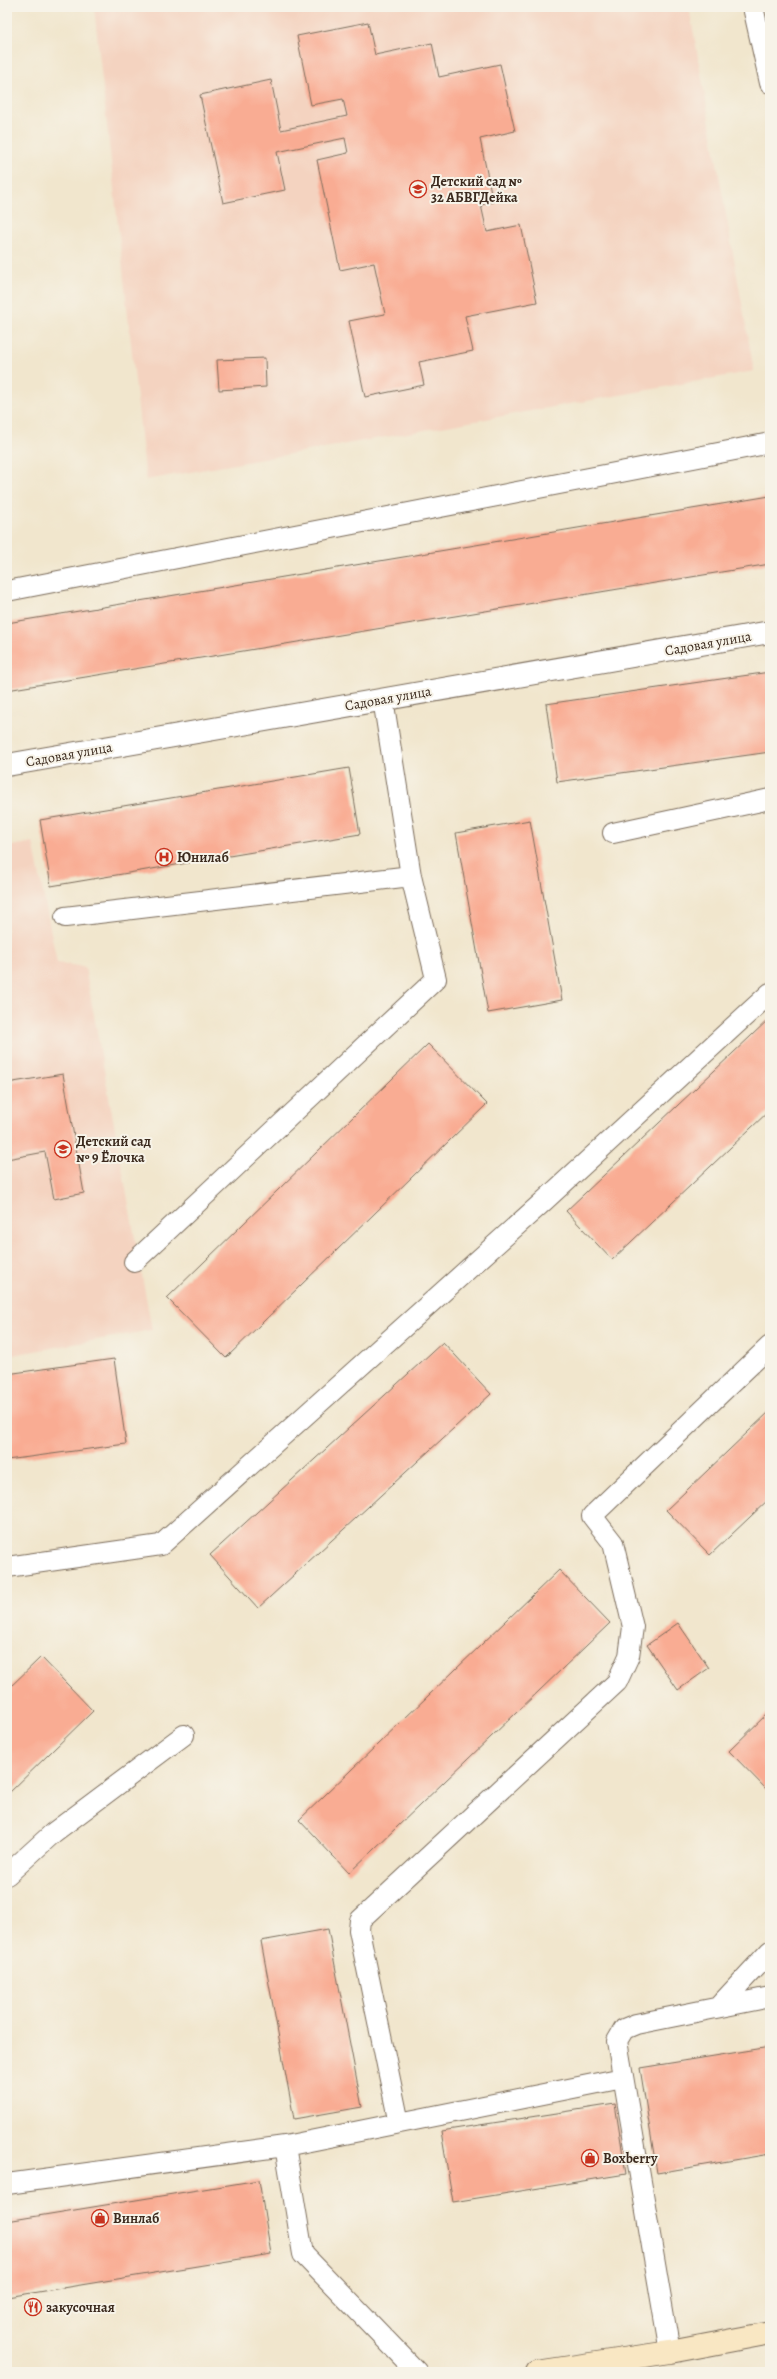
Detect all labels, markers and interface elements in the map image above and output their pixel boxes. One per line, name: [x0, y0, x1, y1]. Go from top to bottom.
place label: Детский сад № 32 АБВГДейка: [431, 172, 522, 207]
school or university icon: Детский сад № 32 АБВГДейка: [408, 179, 428, 199]
street label: Садовая улица: [663, 626, 753, 660]
street label: Садовая улица: [343, 681, 433, 715]
street label: Садовая улица: [24, 737, 114, 771]
hospital icon: Юнилаб: [154, 847, 174, 867]
place label: Юнилаб: [177, 848, 229, 867]
place label: Детский сад № 9 Ёлочка: [76, 1132, 151, 1167]
school or university icon: Детский сад № 9 Ёлочка: [53, 1139, 73, 1159]
shop icon: Boxberry: [580, 2148, 600, 2168]
place label: Boxberry: [603, 2149, 658, 2168]
shop icon: Винлаб: [90, 2208, 110, 2228]
place label: Винлаб: [113, 2209, 159, 2228]
restaurant icon: закусочная: [23, 2297, 43, 2317]
place label: закусочная: [46, 2298, 115, 2317]

